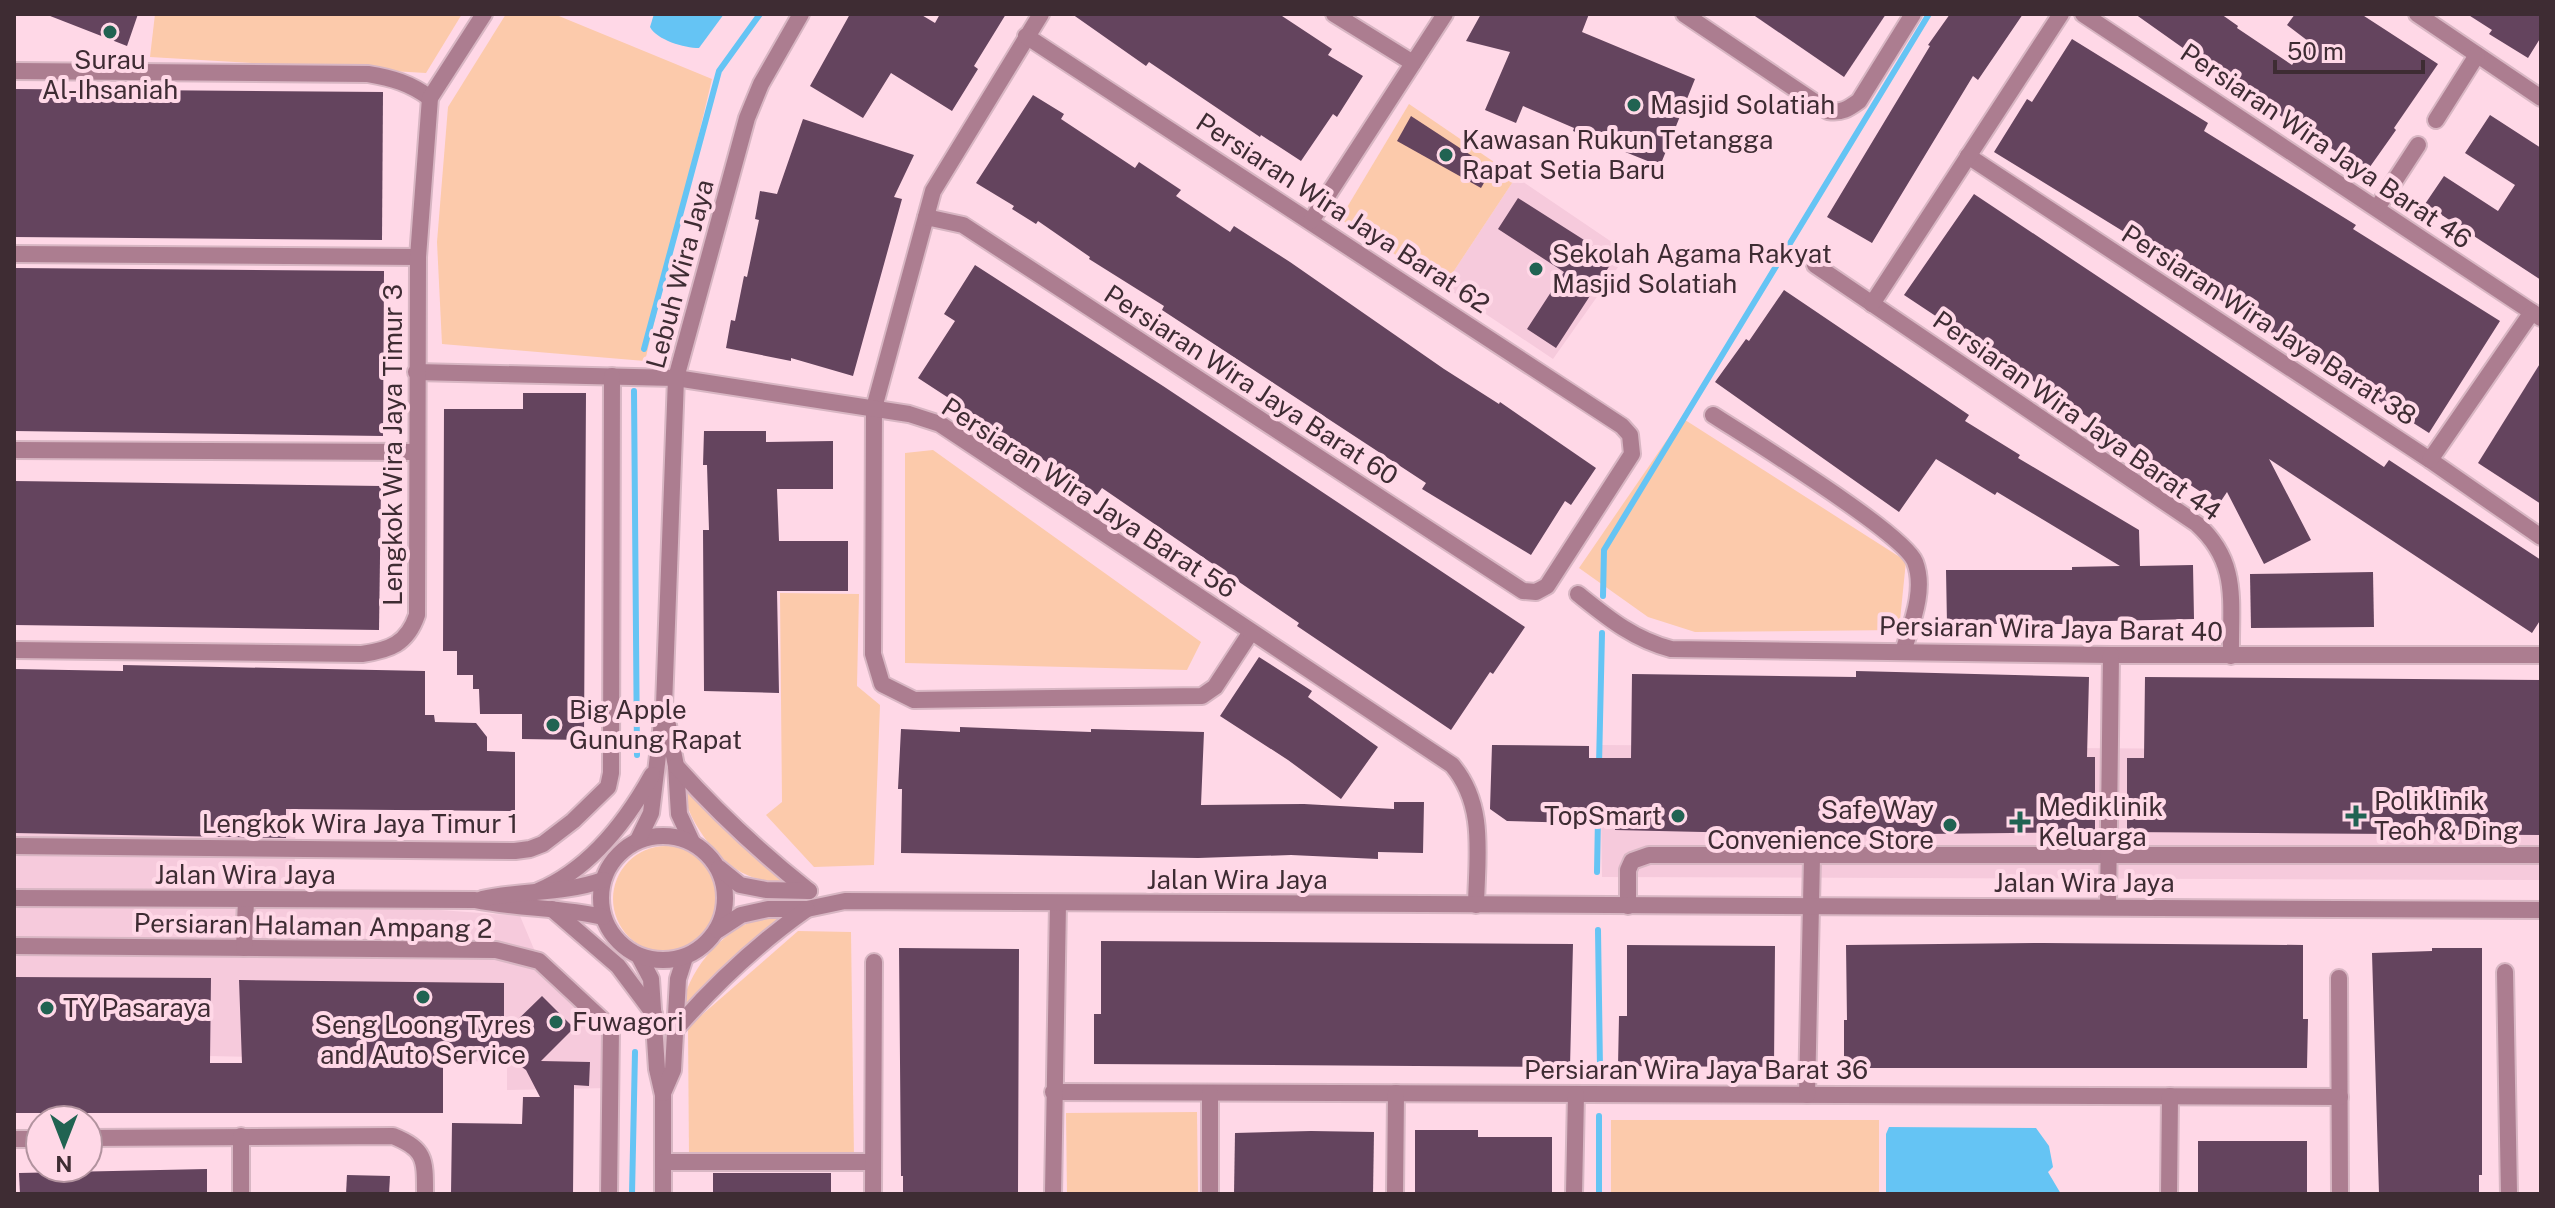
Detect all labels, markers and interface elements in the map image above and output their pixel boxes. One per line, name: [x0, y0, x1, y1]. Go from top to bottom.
marker: Surau Al-Ihsaniah: [101, 23, 119, 41]
scale bar: [2275, 24, 2423, 74]
street label: Persiaran Wira Jaya Barat 46: [2175, 36, 2478, 255]
text: 50 m: [2287, 37, 2344, 65]
place label: Surau Al-Ihsaniah: [42, 44, 178, 105]
place label: Masjid Solatiah: [1650, 89, 1835, 120]
marker: Masjid Solatiah: [1625, 96, 1643, 114]
street label: Persiaran Wira Jaya Barat 62: [1191, 106, 1496, 319]
place label: Kawasan Rukun Tetangga Rapat Setia Baru: [1462, 124, 1773, 185]
marker: Kawasan Rukun Tetangga Rapat Setia Baru: [1437, 146, 1455, 164]
street label: Lebuh Wira Jaya: [639, 176, 720, 372]
street label: Persiaran Wira Jaya Barat 38: [2116, 218, 2422, 431]
place label: Sekolah Agama Rakyat Masjid Solatiah: [1552, 238, 1832, 299]
marker: Sekolah Agama Rakyat Masjid Solatiah: [1527, 260, 1545, 278]
street label: Persiaran Wira Jaya Barat 60: [1099, 278, 1404, 491]
street label: Lengkok Wira Jaya Timur 3: [377, 284, 408, 606]
street label: Persiaran Wira Jaya Barat 44: [1927, 304, 2227, 527]
street label: Persiaran Wira Jaya Barat 56: [936, 391, 1242, 604]
street label: Persiaran Wira Jaya Barat 40: [1879, 610, 2223, 647]
place label: Big Apple Gunung Rapat: [569, 694, 742, 755]
marker: Big Apple Gunung Rapat: [544, 716, 562, 734]
place label: Poliklinik Teoh & Ding: [2374, 785, 2519, 846]
place label: Mediklinik Keluarga: [2038, 791, 2163, 852]
place label: Safe Way Convenience Store: [1707, 794, 1934, 855]
place label: TopSmart: [1544, 800, 1662, 831]
marker: Poliklinik Teoh & Ding: [2345, 805, 2367, 827]
marker: TopSmart: [1669, 807, 1687, 825]
street label: Lengkok Wira Jaya Timur 1: [202, 808, 518, 839]
marker: Mediklinik Keluarga: [2009, 811, 2031, 833]
marker: Safe Way Convenience Store: [1941, 816, 1959, 834]
street label: Jalan Wira Jaya: [154, 859, 336, 890]
street label: Jalan Wira Jaya: [1146, 864, 1328, 895]
street label: Jalan Wira Jaya: [1993, 867, 2175, 898]
street label: Persiaran Halaman Ampang 2: [133, 907, 493, 944]
marker: Seng Loong Tyres and Auto Service: [414, 988, 432, 1006]
place label: TY Pasaraya: [63, 992, 211, 1023]
marker: TY Pasaraya: [38, 999, 56, 1017]
place label: Fuwagori: [572, 1006, 684, 1037]
place label: Seng Loong Tyres and Auto Service: [314, 1009, 532, 1070]
marker: Fuwagori: [547, 1013, 565, 1031]
street label: Persiaran Wira Jaya Barat 36: [1524, 1054, 1868, 1085]
north arrow: [24, 1104, 104, 1184]
text: N: [55, 1151, 73, 1177]

